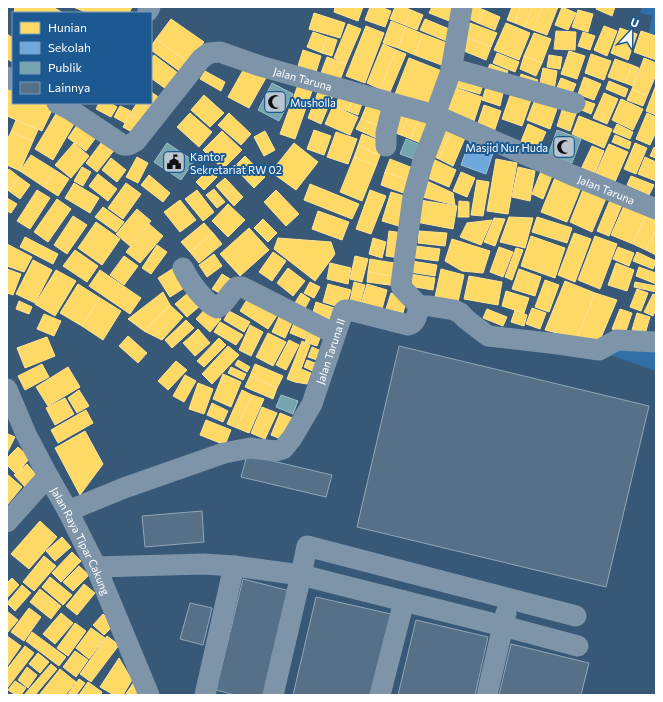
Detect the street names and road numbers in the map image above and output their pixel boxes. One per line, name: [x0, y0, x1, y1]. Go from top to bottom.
street label: Jalan Taruna: [272, 64, 334, 92]
street label: Jalan Taruna: [576, 172, 637, 206]
street label: Jalan Taruna II: [313, 316, 347, 386]
street label: Jalan Raya Tipar Cakung: [48, 484, 113, 597]

